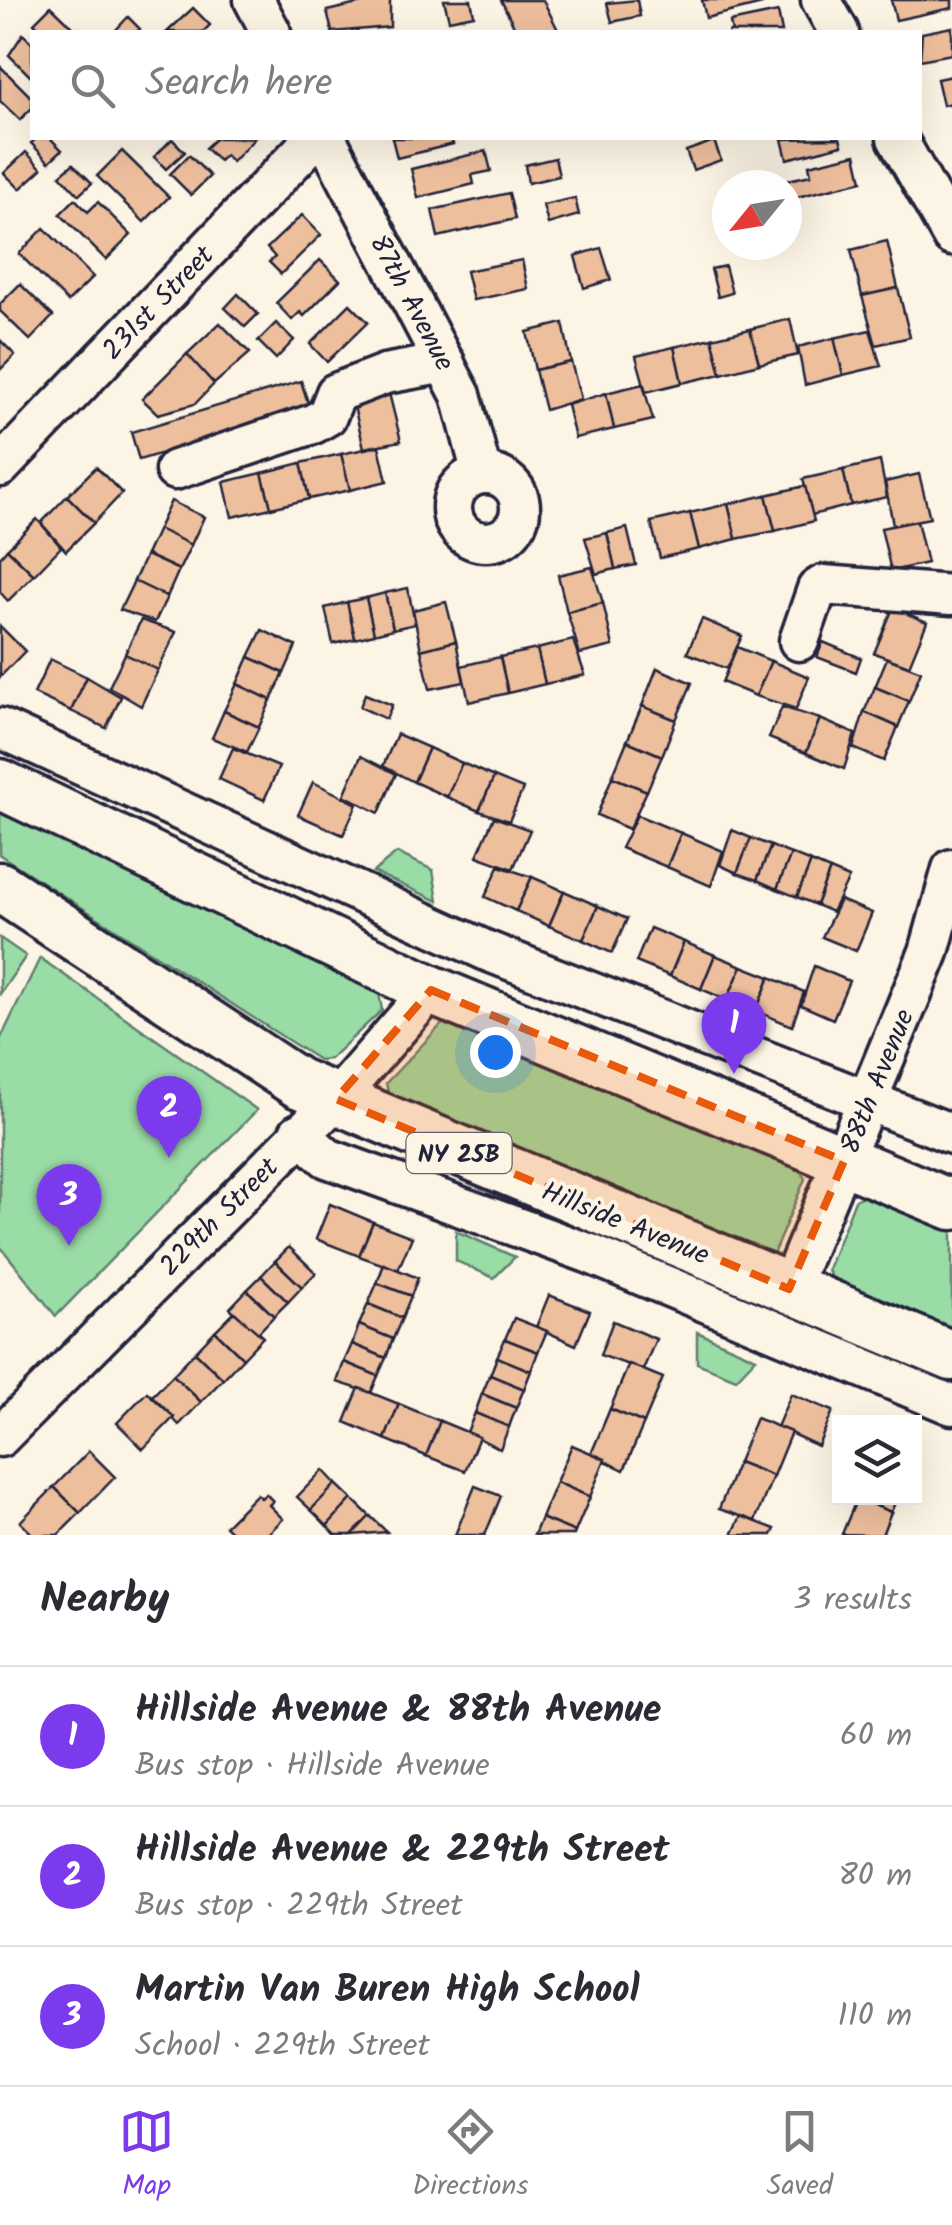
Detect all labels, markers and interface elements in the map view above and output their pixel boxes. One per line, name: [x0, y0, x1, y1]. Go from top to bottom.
search box: [30, 30, 922, 140]
text: Search here: [145, 55, 332, 115]
icon: search: [65, 58, 120, 113]
north arrow: [712, 170, 802, 260]
street label: 87th Avenue: [356, 227, 466, 380]
street label: 231st Street: [92, 235, 227, 372]
pin: 1: [702, 992, 766, 1074]
street label: 88th Avenue: [829, 1002, 928, 1161]
your location: [470, 1027, 521, 1078]
pin: 2: [136, 1076, 202, 1158]
road number: NY 25B: [406, 1133, 512, 1173]
street label: 229th Street: [149, 1146, 291, 1288]
pin: 3: [36, 1164, 102, 1246]
street label: Hillside Avenue: [534, 1170, 716, 1279]
map controls: [832, 1415, 922, 1505]
button: layers: [832, 1415, 922, 1505]
text: Nearby: [40, 1567, 169, 1634]
text: 3 results: [793, 1575, 912, 1626]
text: Hillside Avenue & 88th Avenue: [135, 1681, 661, 1741]
text: 1: [68, 1711, 77, 1762]
text: 60 m: [840, 1711, 912, 1762]
text: Bus stop · Hillside Avenue: [135, 1741, 490, 1792]
text: Hillside Avenue & 229th Street: [135, 1821, 670, 1881]
text: 2: [63, 1851, 82, 1902]
text: 80 m: [838, 1851, 912, 1902]
text: Bus stop · 229th Street: [135, 1881, 463, 1932]
text: Martin Van Buren High School: [135, 1961, 640, 2021]
text: 3: [64, 1991, 81, 2042]
text: 110 m: [838, 1991, 912, 2042]
text: School · 229th Street: [135, 2021, 430, 2072]
tab: Map: [119, 2104, 174, 2209]
tab: Directions: [412, 2104, 528, 2209]
tab: Saved: [767, 2104, 833, 2209]

